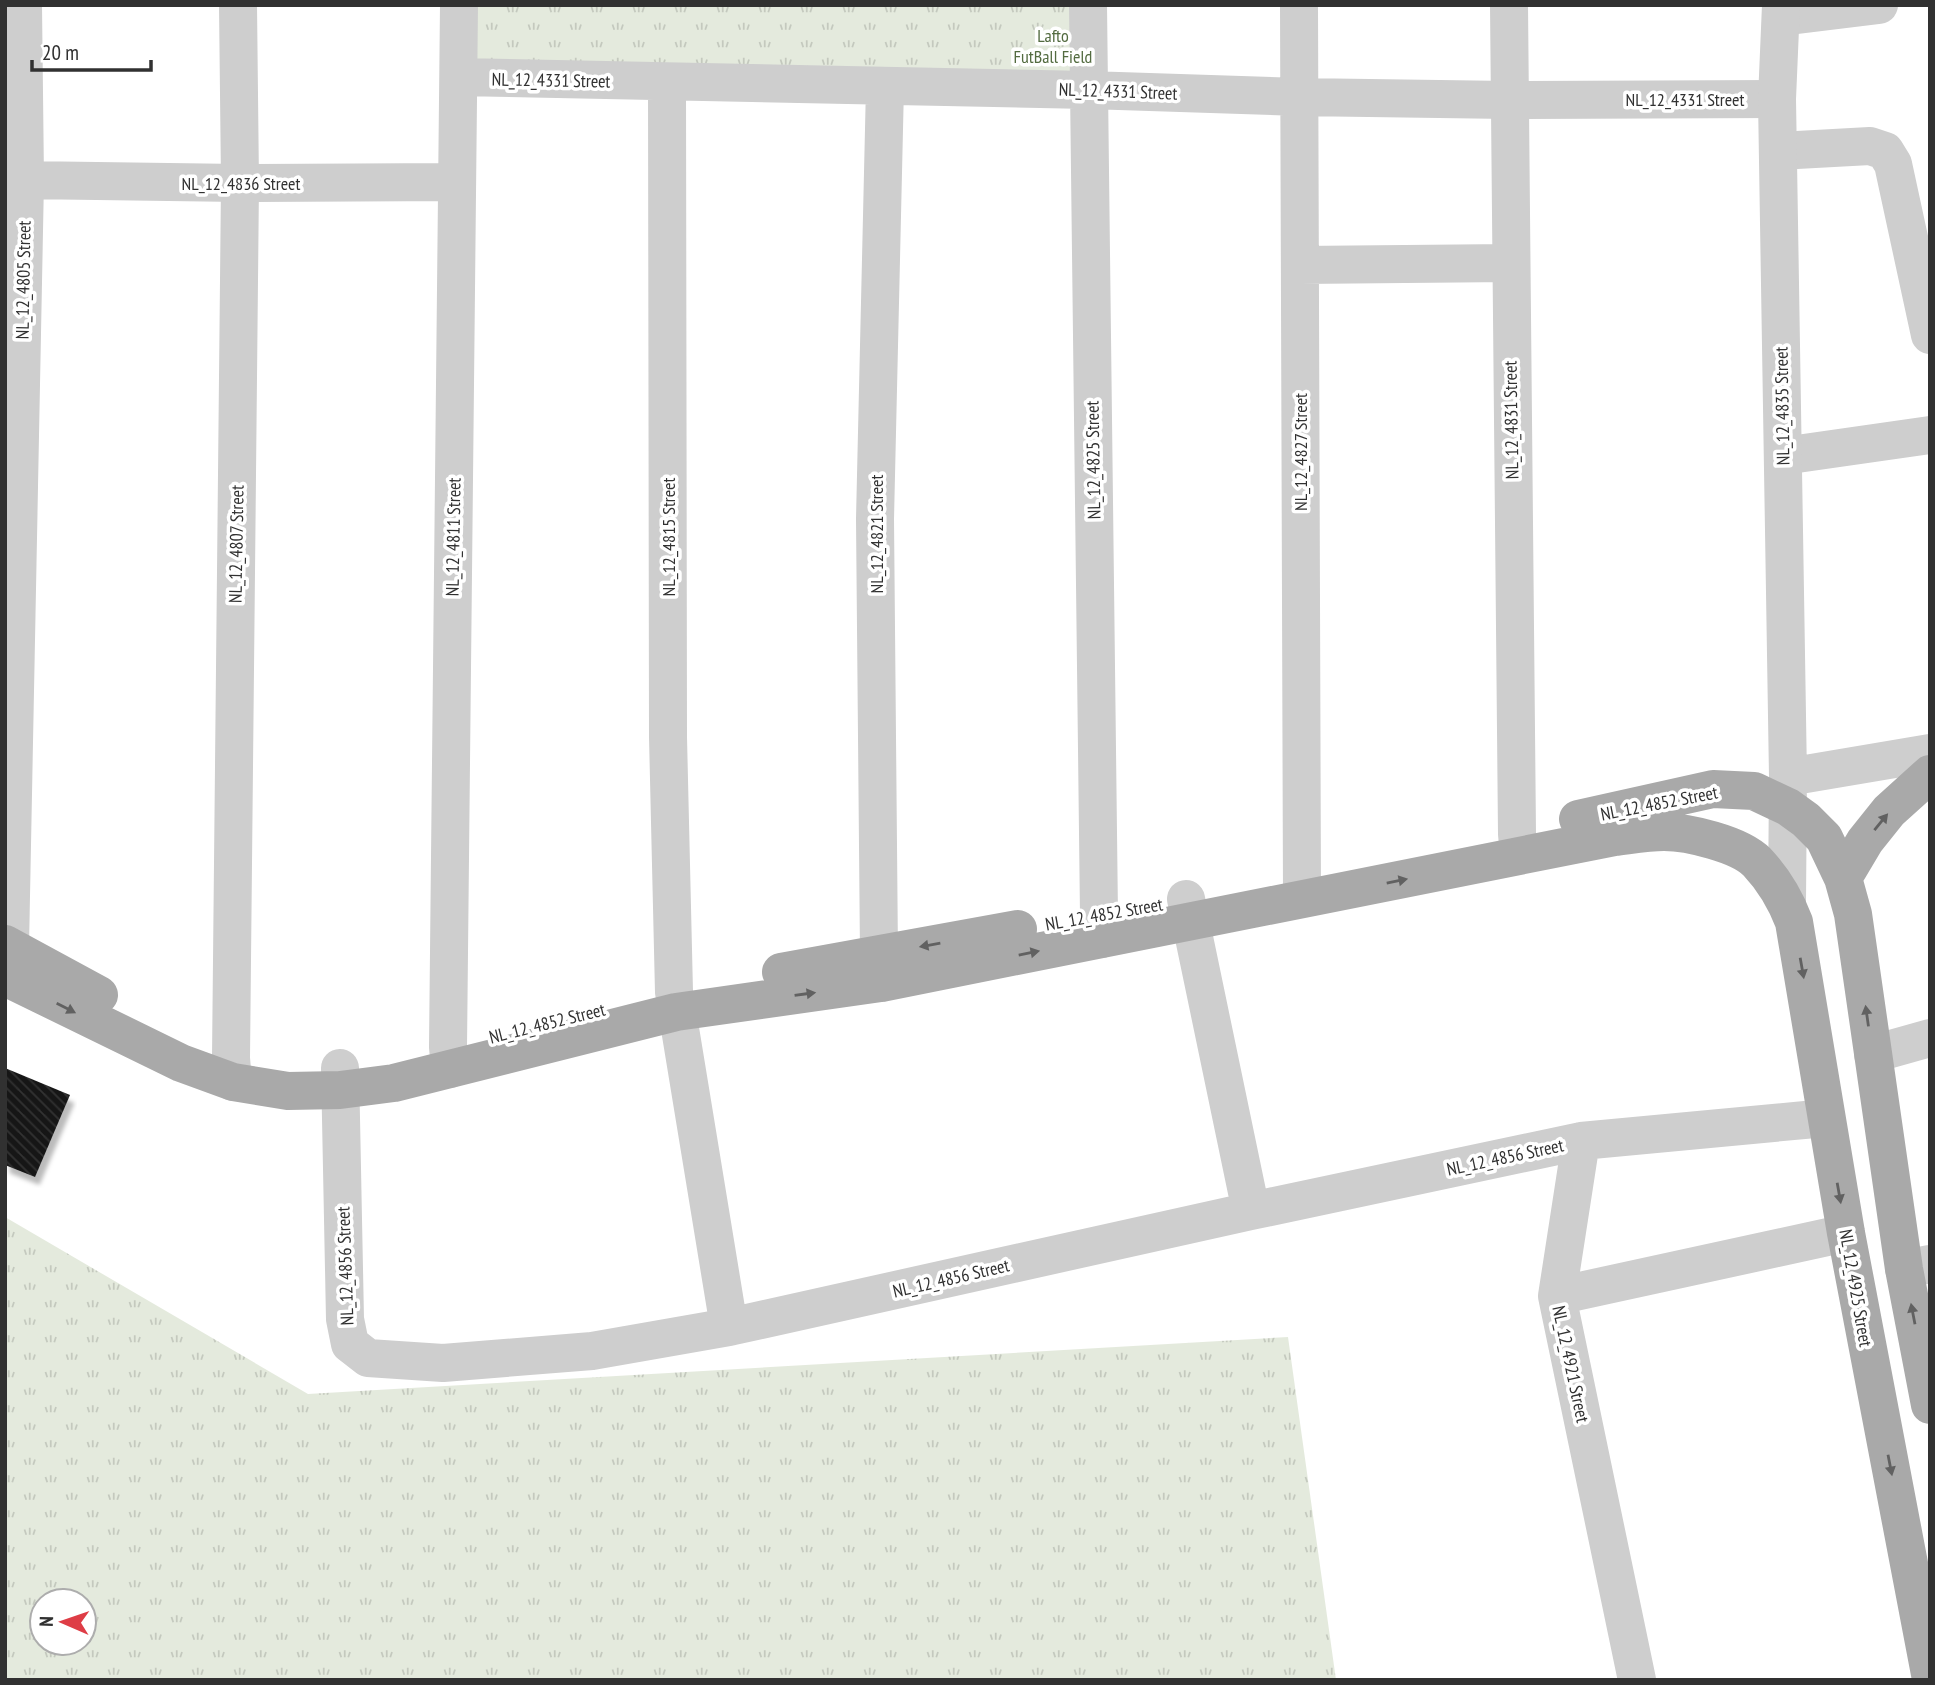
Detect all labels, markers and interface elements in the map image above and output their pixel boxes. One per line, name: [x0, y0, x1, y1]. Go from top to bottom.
park label: Lafto FutBall Field: [1014, 24, 1092, 68]
scale bar: [32, 28, 150, 72]
text: 20 m: [42, 39, 79, 66]
street label: NL_12_4331 Street: [491, 67, 611, 93]
street label: NL_12_4331 Street: [1058, 77, 1178, 105]
street label: NL_12_4331 Street: [1626, 88, 1744, 111]
street label: NL_12_4836 Street: [182, 172, 300, 195]
street label: NL_12_4805 Street: [10, 220, 36, 340]
street label: NL_12_4835 Street: [1769, 346, 1795, 466]
street label: NL_12_4831 Street: [1498, 360, 1524, 480]
street label: NL_12_4827 Street: [1289, 393, 1312, 511]
street label: NL_12_4825 Street: [1080, 400, 1106, 520]
street label: NL_12_4821 Street: [865, 475, 888, 593]
street label: NL_12_4811 Street: [440, 477, 466, 597]
street label: NL_12_4815 Street: [657, 478, 680, 596]
street label: NL_12_4807 Street: [223, 485, 249, 603]
street label: NL_12_4852 Street: [1598, 780, 1720, 826]
one-way arrow: [1873, 813, 1888, 830]
one-way arrow: [1386, 875, 1408, 886]
street label: NL_12_4852 Street: [1043, 892, 1165, 936]
one-way arrow: [919, 940, 941, 951]
one-way arrow: [1018, 948, 1040, 959]
one-way arrow: [1797, 957, 1808, 979]
one-way arrow: [794, 988, 816, 999]
street label: NL_12_4852 Street: [487, 997, 607, 1049]
one-way arrow: [56, 1002, 76, 1013]
one-way arrow: [1861, 1005, 1872, 1027]
street label: NL_12_4856 Street: [1444, 1133, 1566, 1181]
one-way arrow: [1834, 1182, 1845, 1204]
street label: NL_12_4856 Street: [331, 1206, 359, 1326]
street label: NL_12_4925 Street: [1834, 1227, 1878, 1349]
street label: NL_12_4856 Street: [891, 1253, 1012, 1303]
street label: NL_12_4921 Street: [1547, 1303, 1595, 1425]
one-way arrow: [1907, 1303, 1918, 1325]
one-way arrow: [1884, 1454, 1895, 1476]
north arrow: [28, 1587, 98, 1657]
text: N: [34, 1616, 58, 1627]

